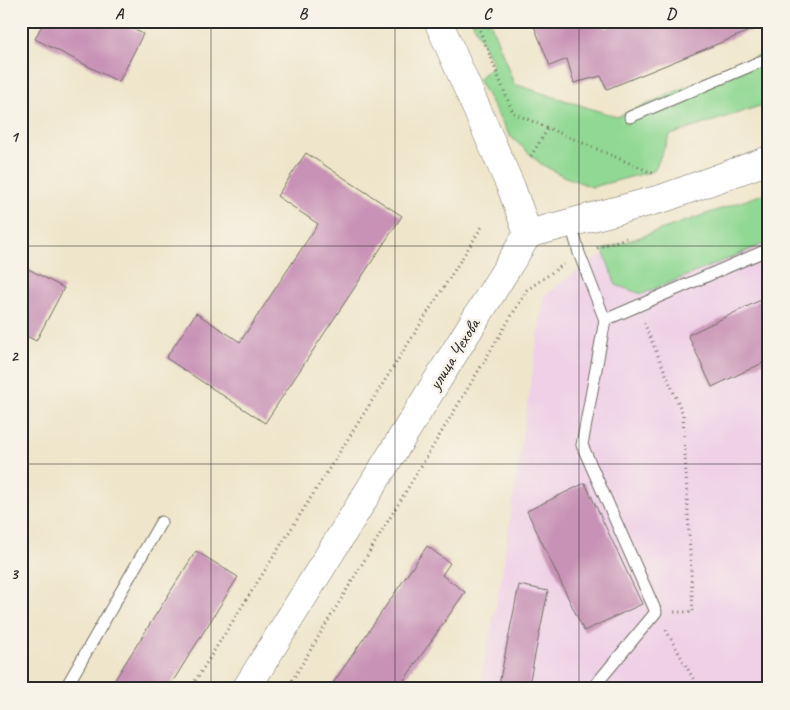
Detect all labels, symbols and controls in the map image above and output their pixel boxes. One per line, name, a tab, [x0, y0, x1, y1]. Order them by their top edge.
text: A	[115, 4, 125, 24]
text: B	[299, 4, 309, 24]
text: C	[483, 4, 493, 24]
text: D	[666, 4, 677, 24]
text: 1	[10, 127, 19, 147]
street label: улица Чехова	[423, 313, 485, 394]
text: 2	[10, 346, 19, 366]
text: 3	[10, 564, 19, 584]

